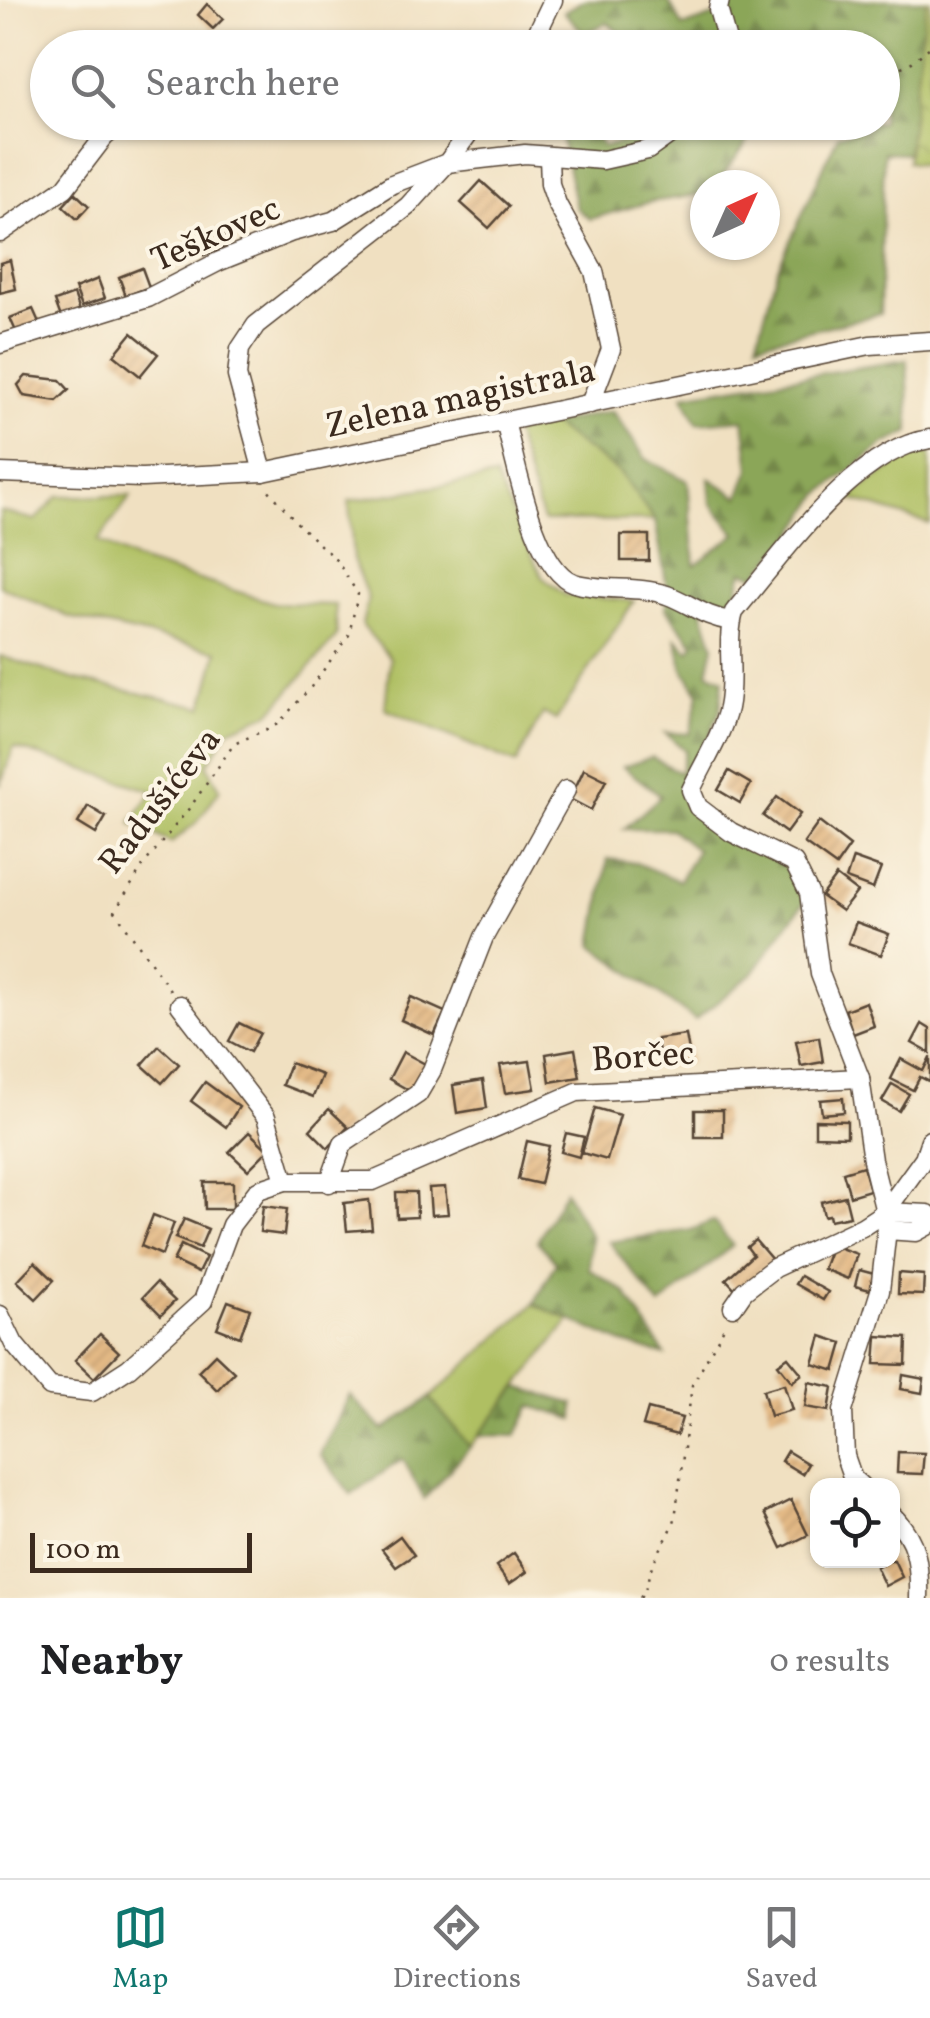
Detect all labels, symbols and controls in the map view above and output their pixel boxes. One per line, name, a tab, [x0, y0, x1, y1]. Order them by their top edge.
search box	[30, 30, 900, 140]
icon: search	[65, 58, 120, 113]
text: Search here	[145, 59, 340, 112]
north arrow	[690, 170, 780, 260]
street label: Teškovec	[144, 186, 288, 285]
street label: Zelena magistrala	[321, 348, 600, 452]
street label: Radušićeva	[89, 718, 234, 885]
street label: Borčec	[590, 1030, 696, 1086]
map controls	[810, 1478, 900, 1568]
button: locate	[810, 1478, 900, 1568]
scale bar	[30, 1528, 252, 1572]
text: 100 m	[45, 1531, 120, 1570]
text: Nearby	[40, 1634, 183, 1693]
text: 0 results	[770, 1641, 890, 1685]
tab: Map	[112, 1900, 168, 1999]
tab: Directions	[393, 1900, 521, 1999]
tab: Saved	[746, 1900, 818, 1999]

